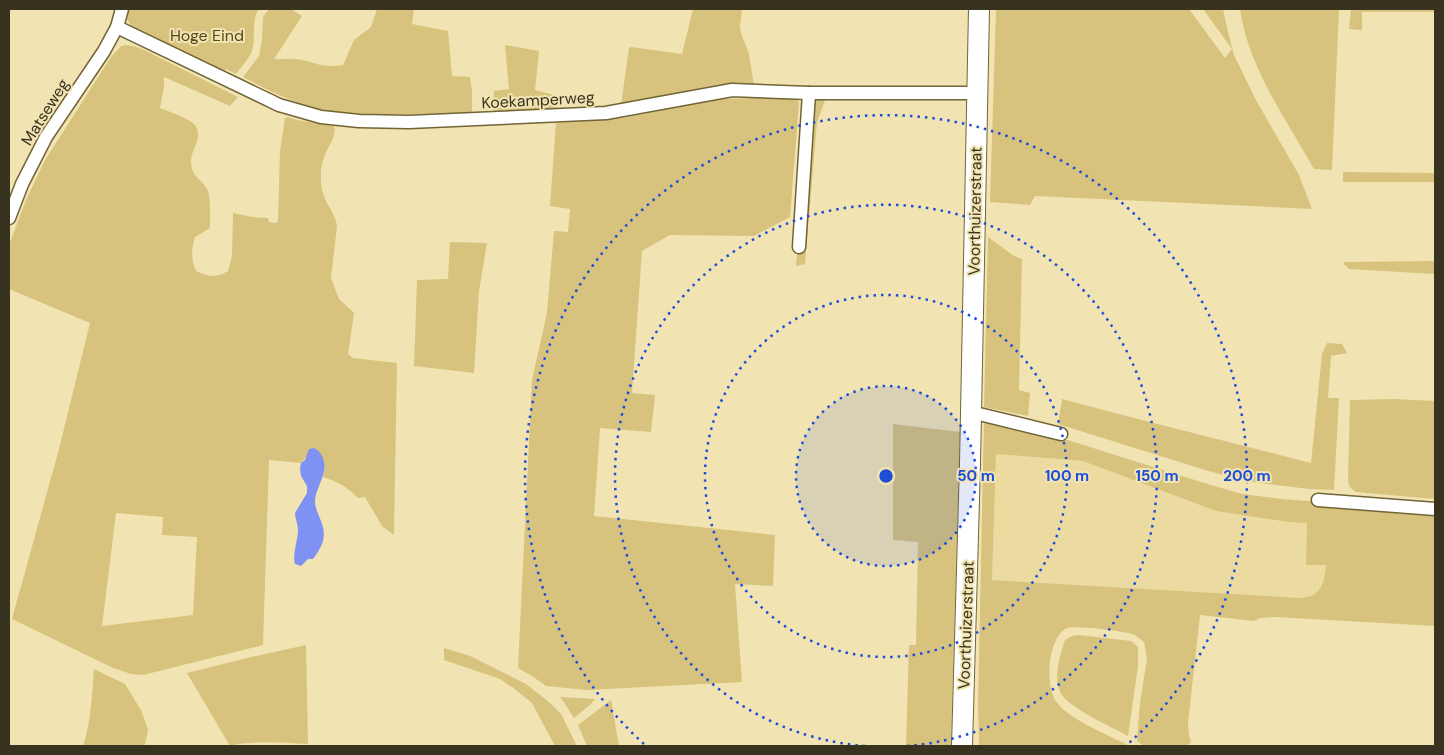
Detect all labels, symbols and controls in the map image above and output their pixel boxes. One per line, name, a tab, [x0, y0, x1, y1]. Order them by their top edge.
park label: Hoge Eind	[170, 25, 244, 46]
street label: Matseweg	[16, 75, 74, 149]
street label: Koekamperweg	[481, 87, 595, 113]
street label: Voorthuizerstraat	[963, 146, 987, 276]
text: 50 m	[957, 466, 995, 486]
text: 100 m	[1045, 466, 1089, 486]
text: 150 m	[1136, 466, 1179, 486]
text: 200 m	[1223, 466, 1271, 486]
centre of rings	[877, 467, 895, 485]
street label: Voorthuizerstraat	[953, 560, 979, 690]

